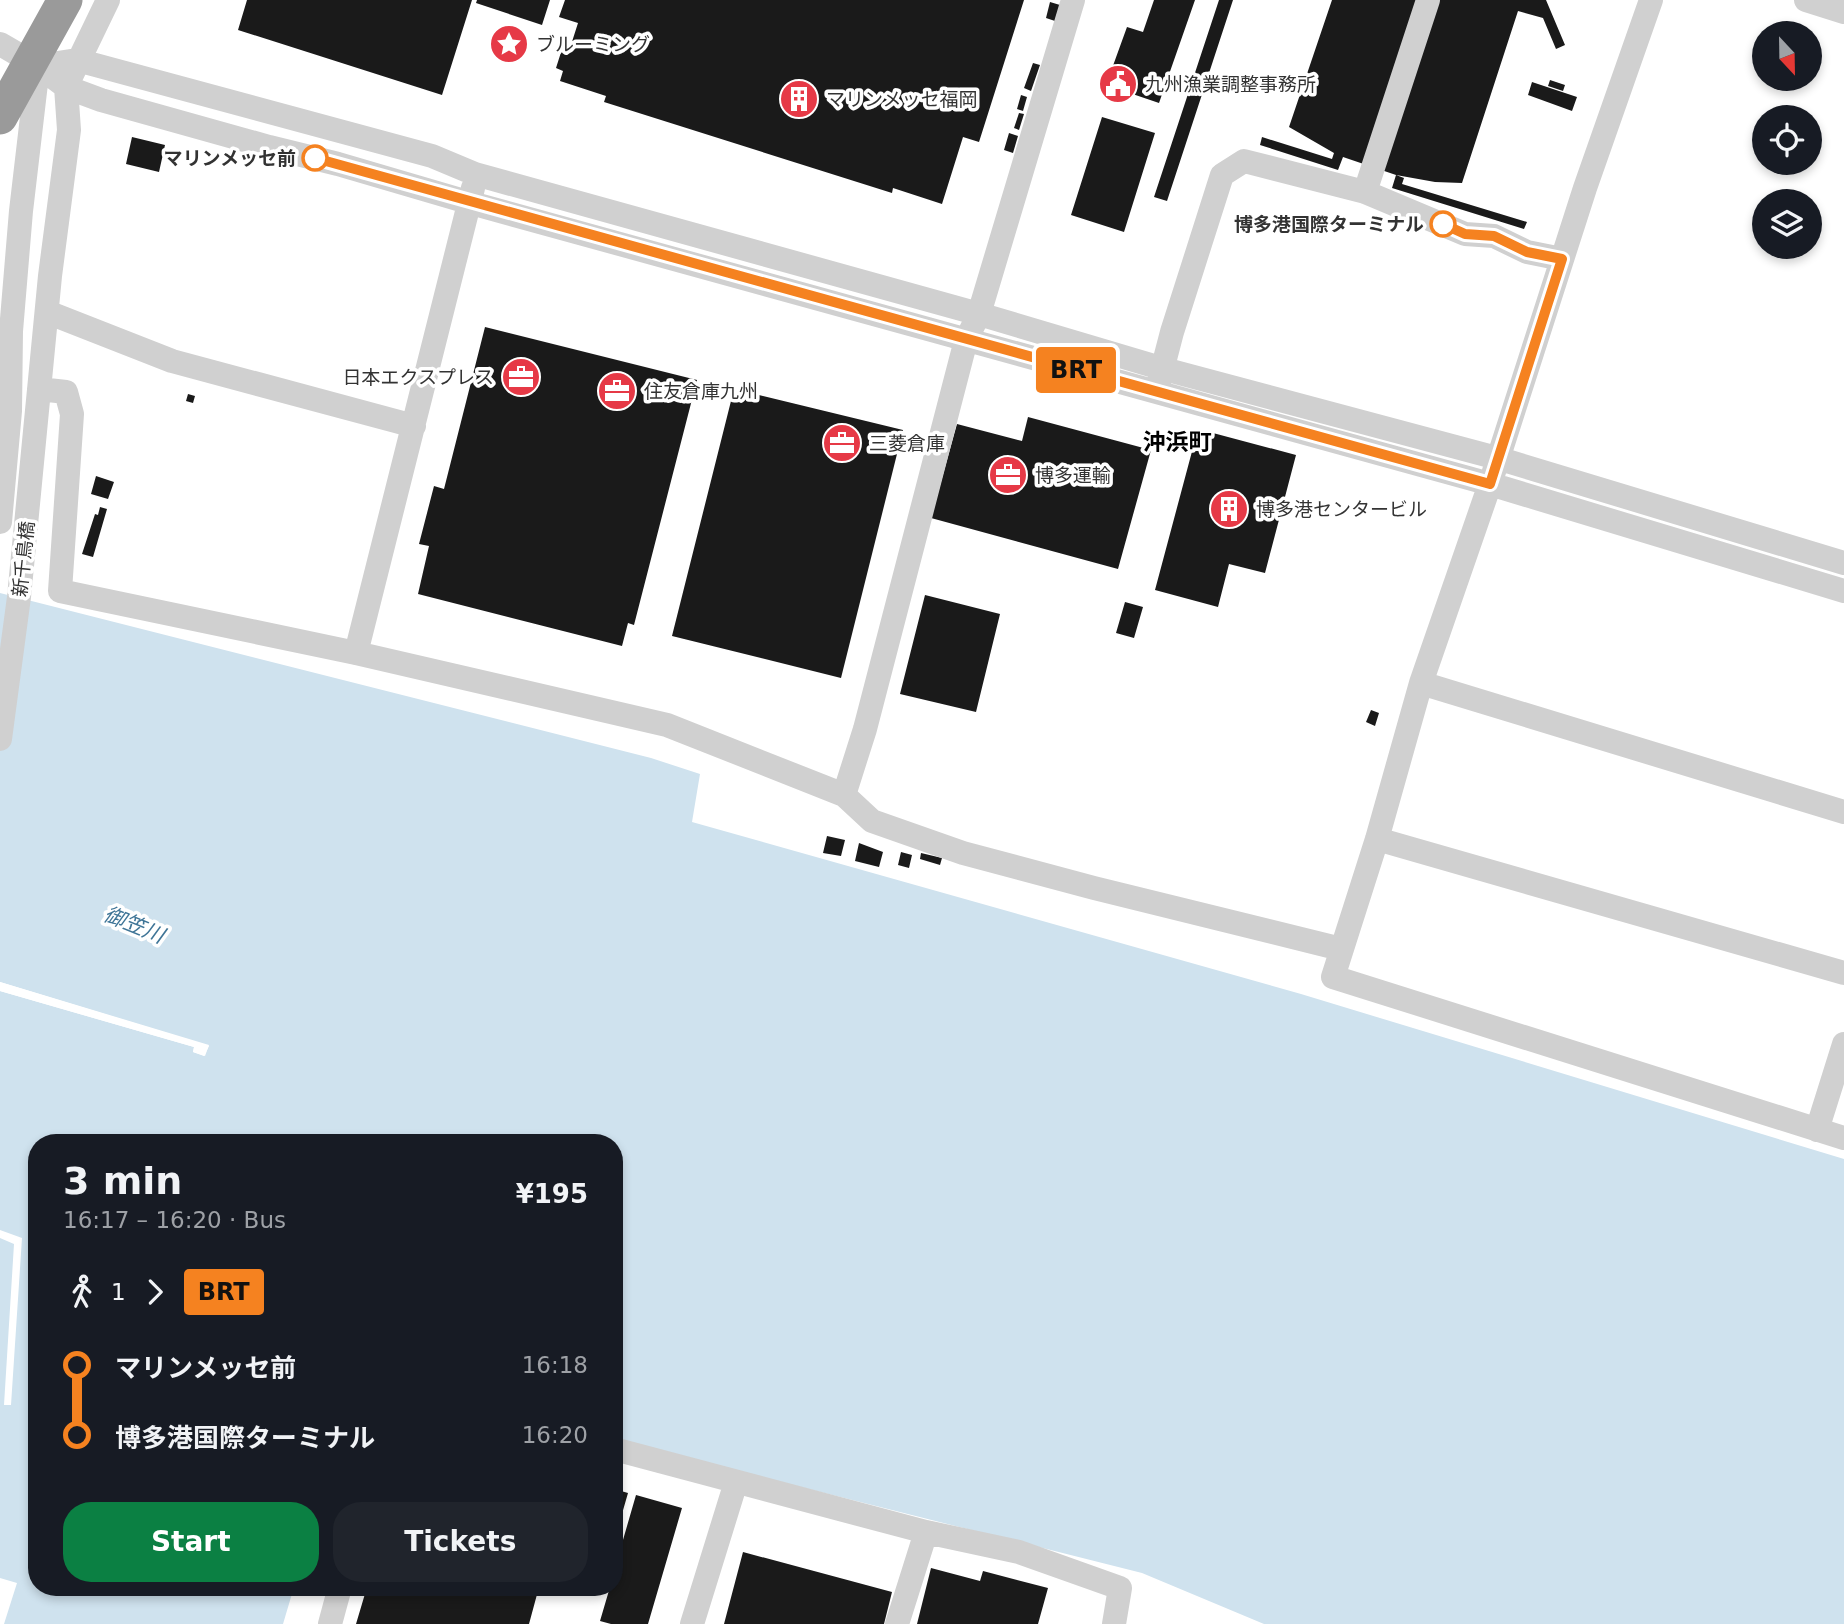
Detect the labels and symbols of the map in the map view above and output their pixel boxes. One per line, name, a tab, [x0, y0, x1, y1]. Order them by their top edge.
north arrow	[1752, 21, 1822, 91]
place icon: ブルーミング	[488, 23, 530, 65]
place label: ブルーミング	[536, 33, 650, 55]
public building icon: 九州漁業調整事務所	[1097, 63, 1139, 105]
place label: 九州漁業調整事務所	[1145, 73, 1316, 95]
building icon: マリンメッセ福岡	[778, 78, 820, 120]
place label: マリンメッセ福岡	[826, 88, 977, 110]
marker: マリンメッセ前	[302, 145, 328, 171]
place label: マリンメッセ前	[164, 147, 296, 169]
marker: 博多港国際ターミナル	[1430, 211, 1456, 237]
place label: 博多港国際ターミナル	[1234, 213, 1424, 235]
line badge: BRT	[1036, 347, 1116, 393]
office icon: 日本エクスプレス	[500, 356, 542, 398]
place label: 日本エクスプレス	[343, 366, 494, 388]
office icon: 住友倉庫九州	[596, 370, 638, 412]
place label: 住友倉庫九州	[644, 380, 758, 402]
office icon: 三菱倉庫	[821, 422, 863, 464]
district label: 沖浜町	[1143, 429, 1212, 455]
place label: 三菱倉庫	[869, 432, 945, 454]
office icon: 博多運輸	[987, 454, 1029, 496]
place label: 博多運輸	[1035, 464, 1111, 486]
building icon: 博多港センタービル	[1208, 488, 1250, 530]
place label: 博多港センタービル	[1256, 498, 1427, 520]
street label: 新千鳥橋	[8, 520, 38, 598]
water label: 御笠川	[100, 902, 170, 949]

